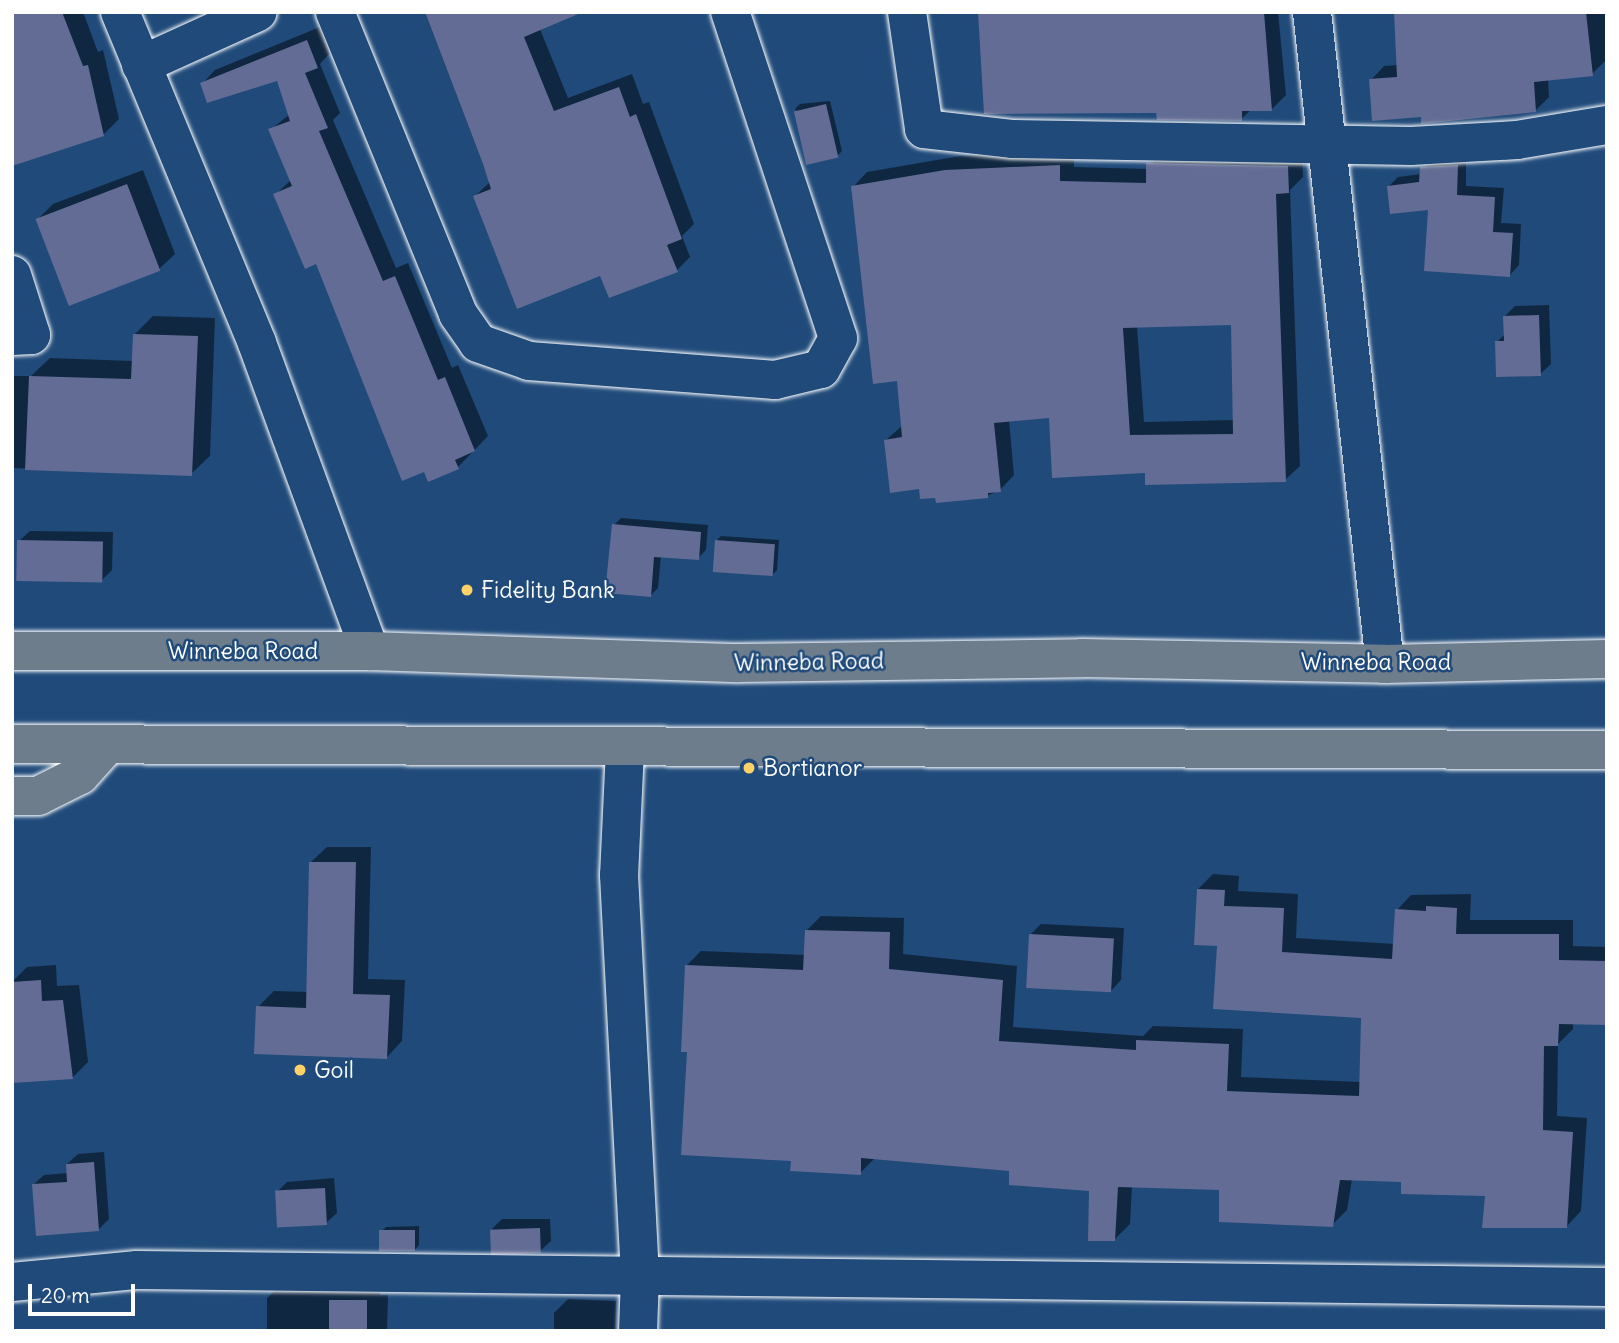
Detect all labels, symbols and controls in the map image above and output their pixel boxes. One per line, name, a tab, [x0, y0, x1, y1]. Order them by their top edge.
place label: Fidelity Bank	[481, 576, 615, 604]
marker: Fidelity Bank	[459, 582, 475, 598]
street label: Winneba Road	[168, 637, 318, 665]
street label: Winneba Road	[734, 647, 884, 677]
street label: Winneba Road	[1301, 648, 1451, 676]
place label: Bortianor	[763, 754, 862, 782]
marker: Bortianor	[741, 760, 757, 776]
place label: Goil	[314, 1056, 354, 1084]
marker: Goil	[292, 1062, 308, 1078]
scale bar	[32, 1270, 138, 1314]
text: 20 m	[41, 1282, 90, 1309]

